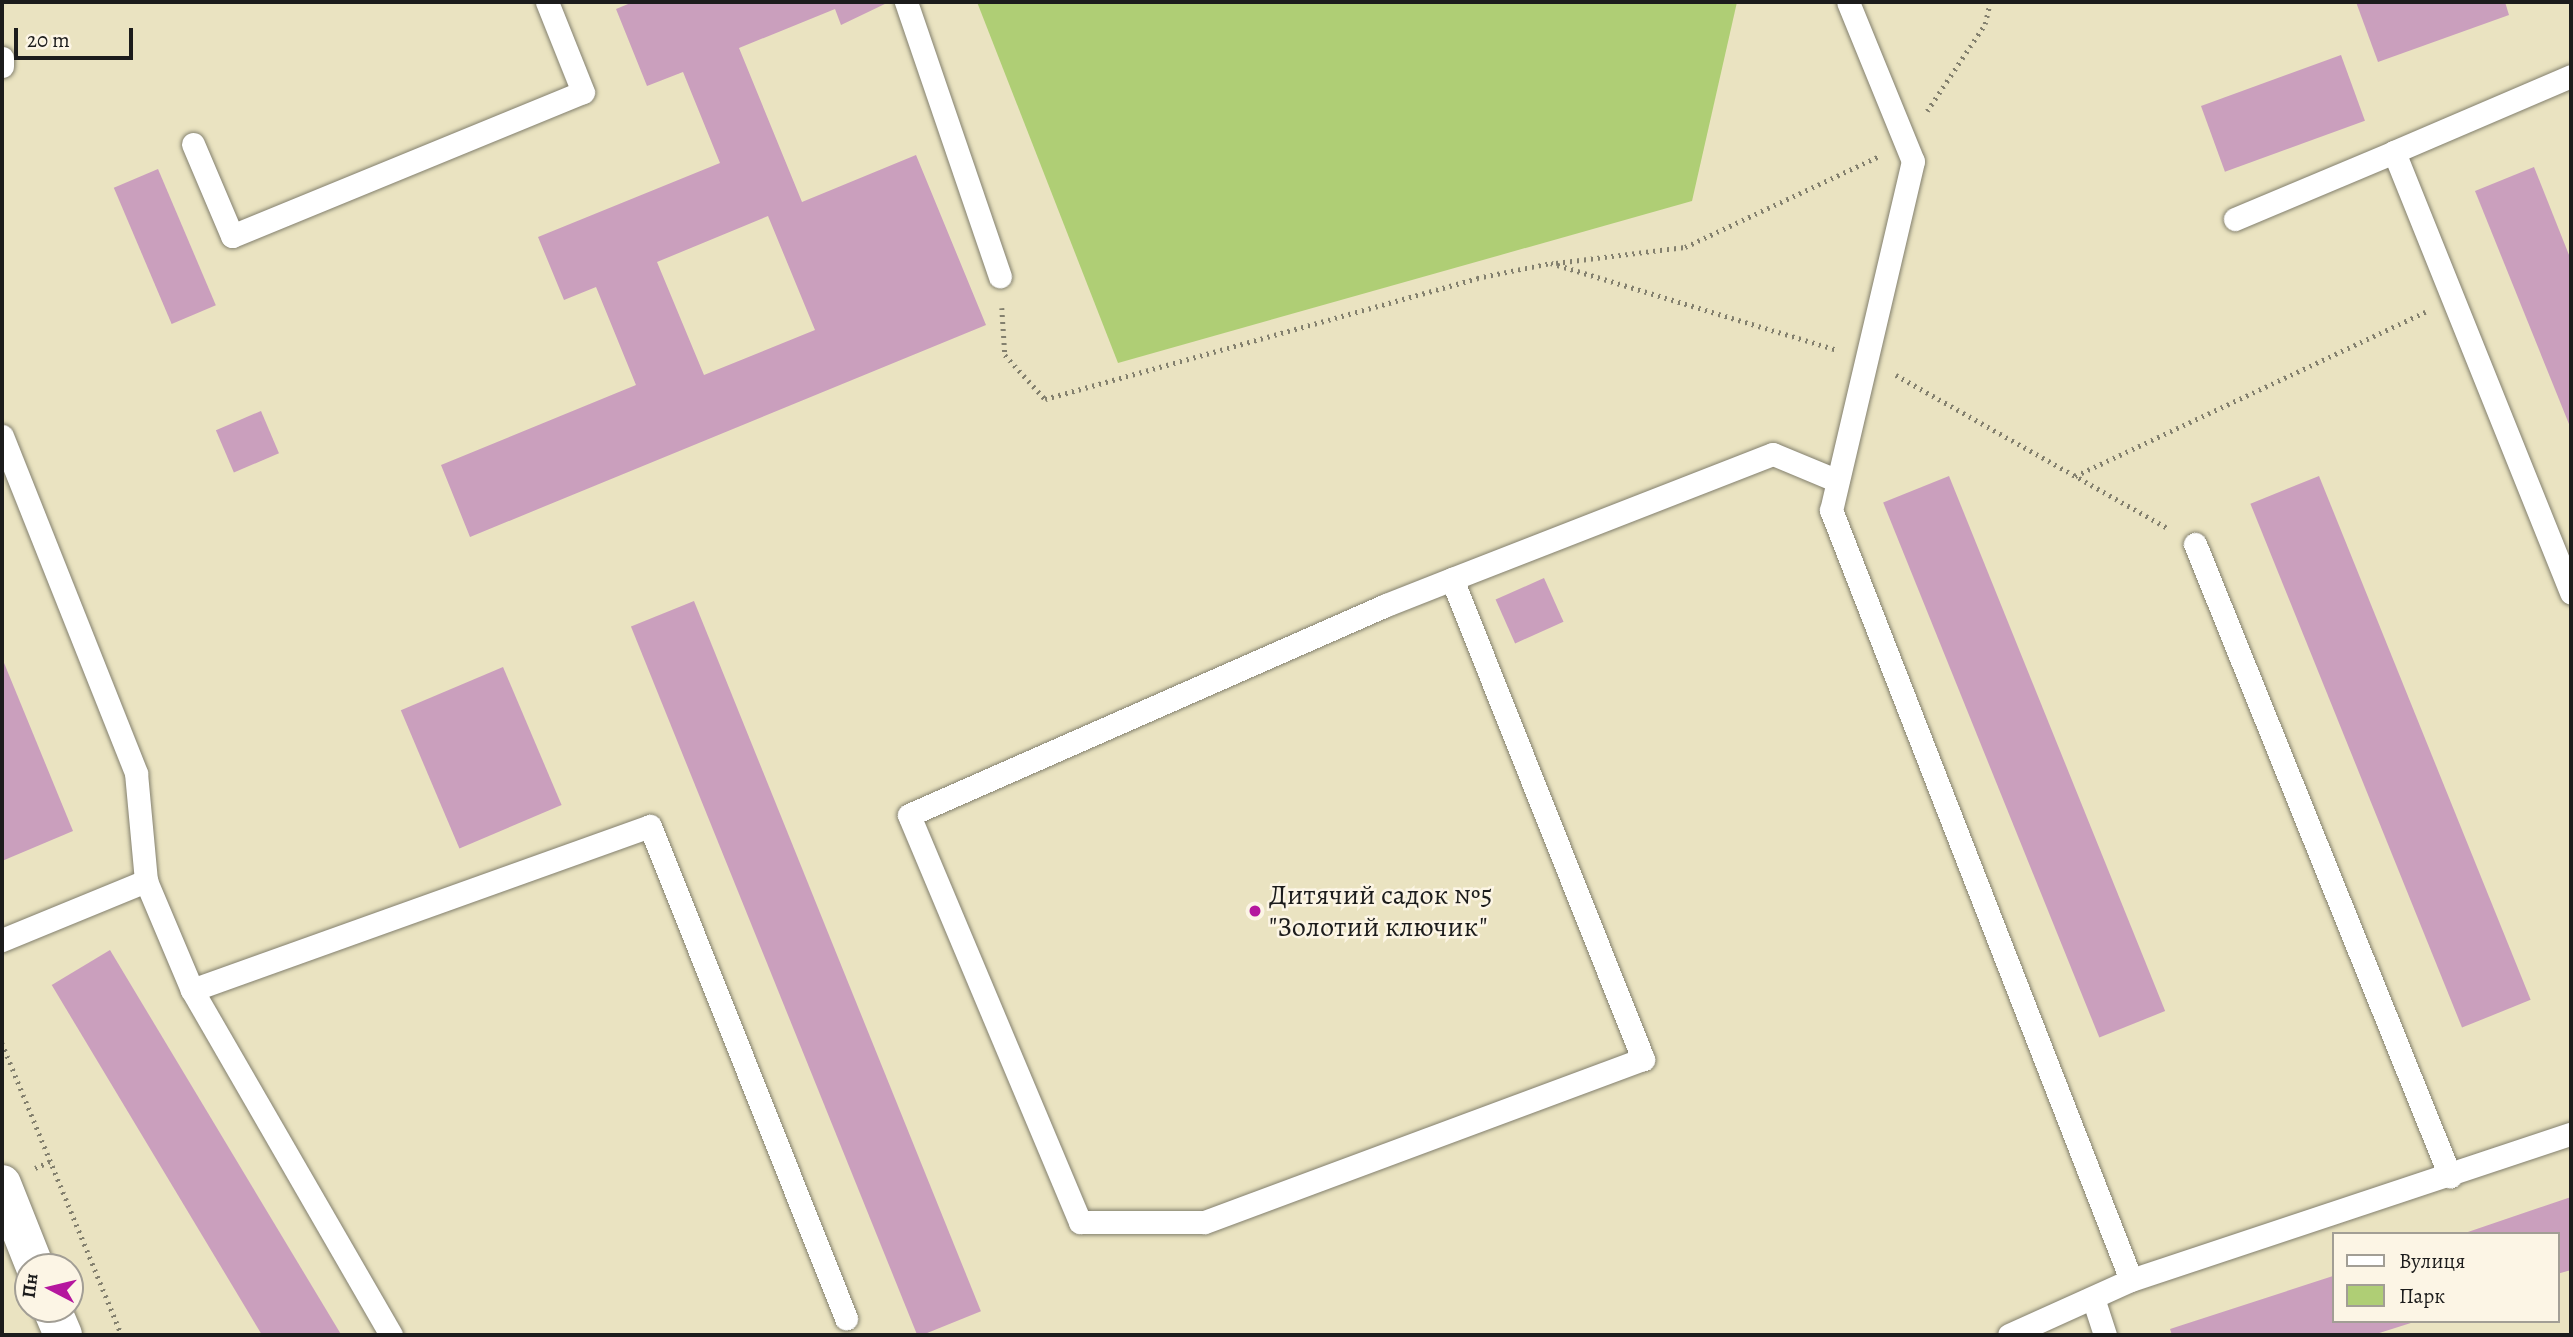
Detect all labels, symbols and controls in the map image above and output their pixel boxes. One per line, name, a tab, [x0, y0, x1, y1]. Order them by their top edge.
scale bar	[18, 14, 136, 58]
text: 20 m	[27, 26, 70, 54]
place label: Дитячий садок №5 "Золотий ключик"	[1269, 878, 1492, 944]
marker: Дитячий садок №5 "Золотий ключик"	[1247, 903, 1263, 919]
legend	[2332, 1232, 2559, 1323]
text: Вулиця	[2399, 1247, 2465, 1275]
north arrow	[14, 1253, 84, 1323]
text: Пн	[16, 1272, 45, 1300]
text: Парк	[2399, 1282, 2445, 1310]

